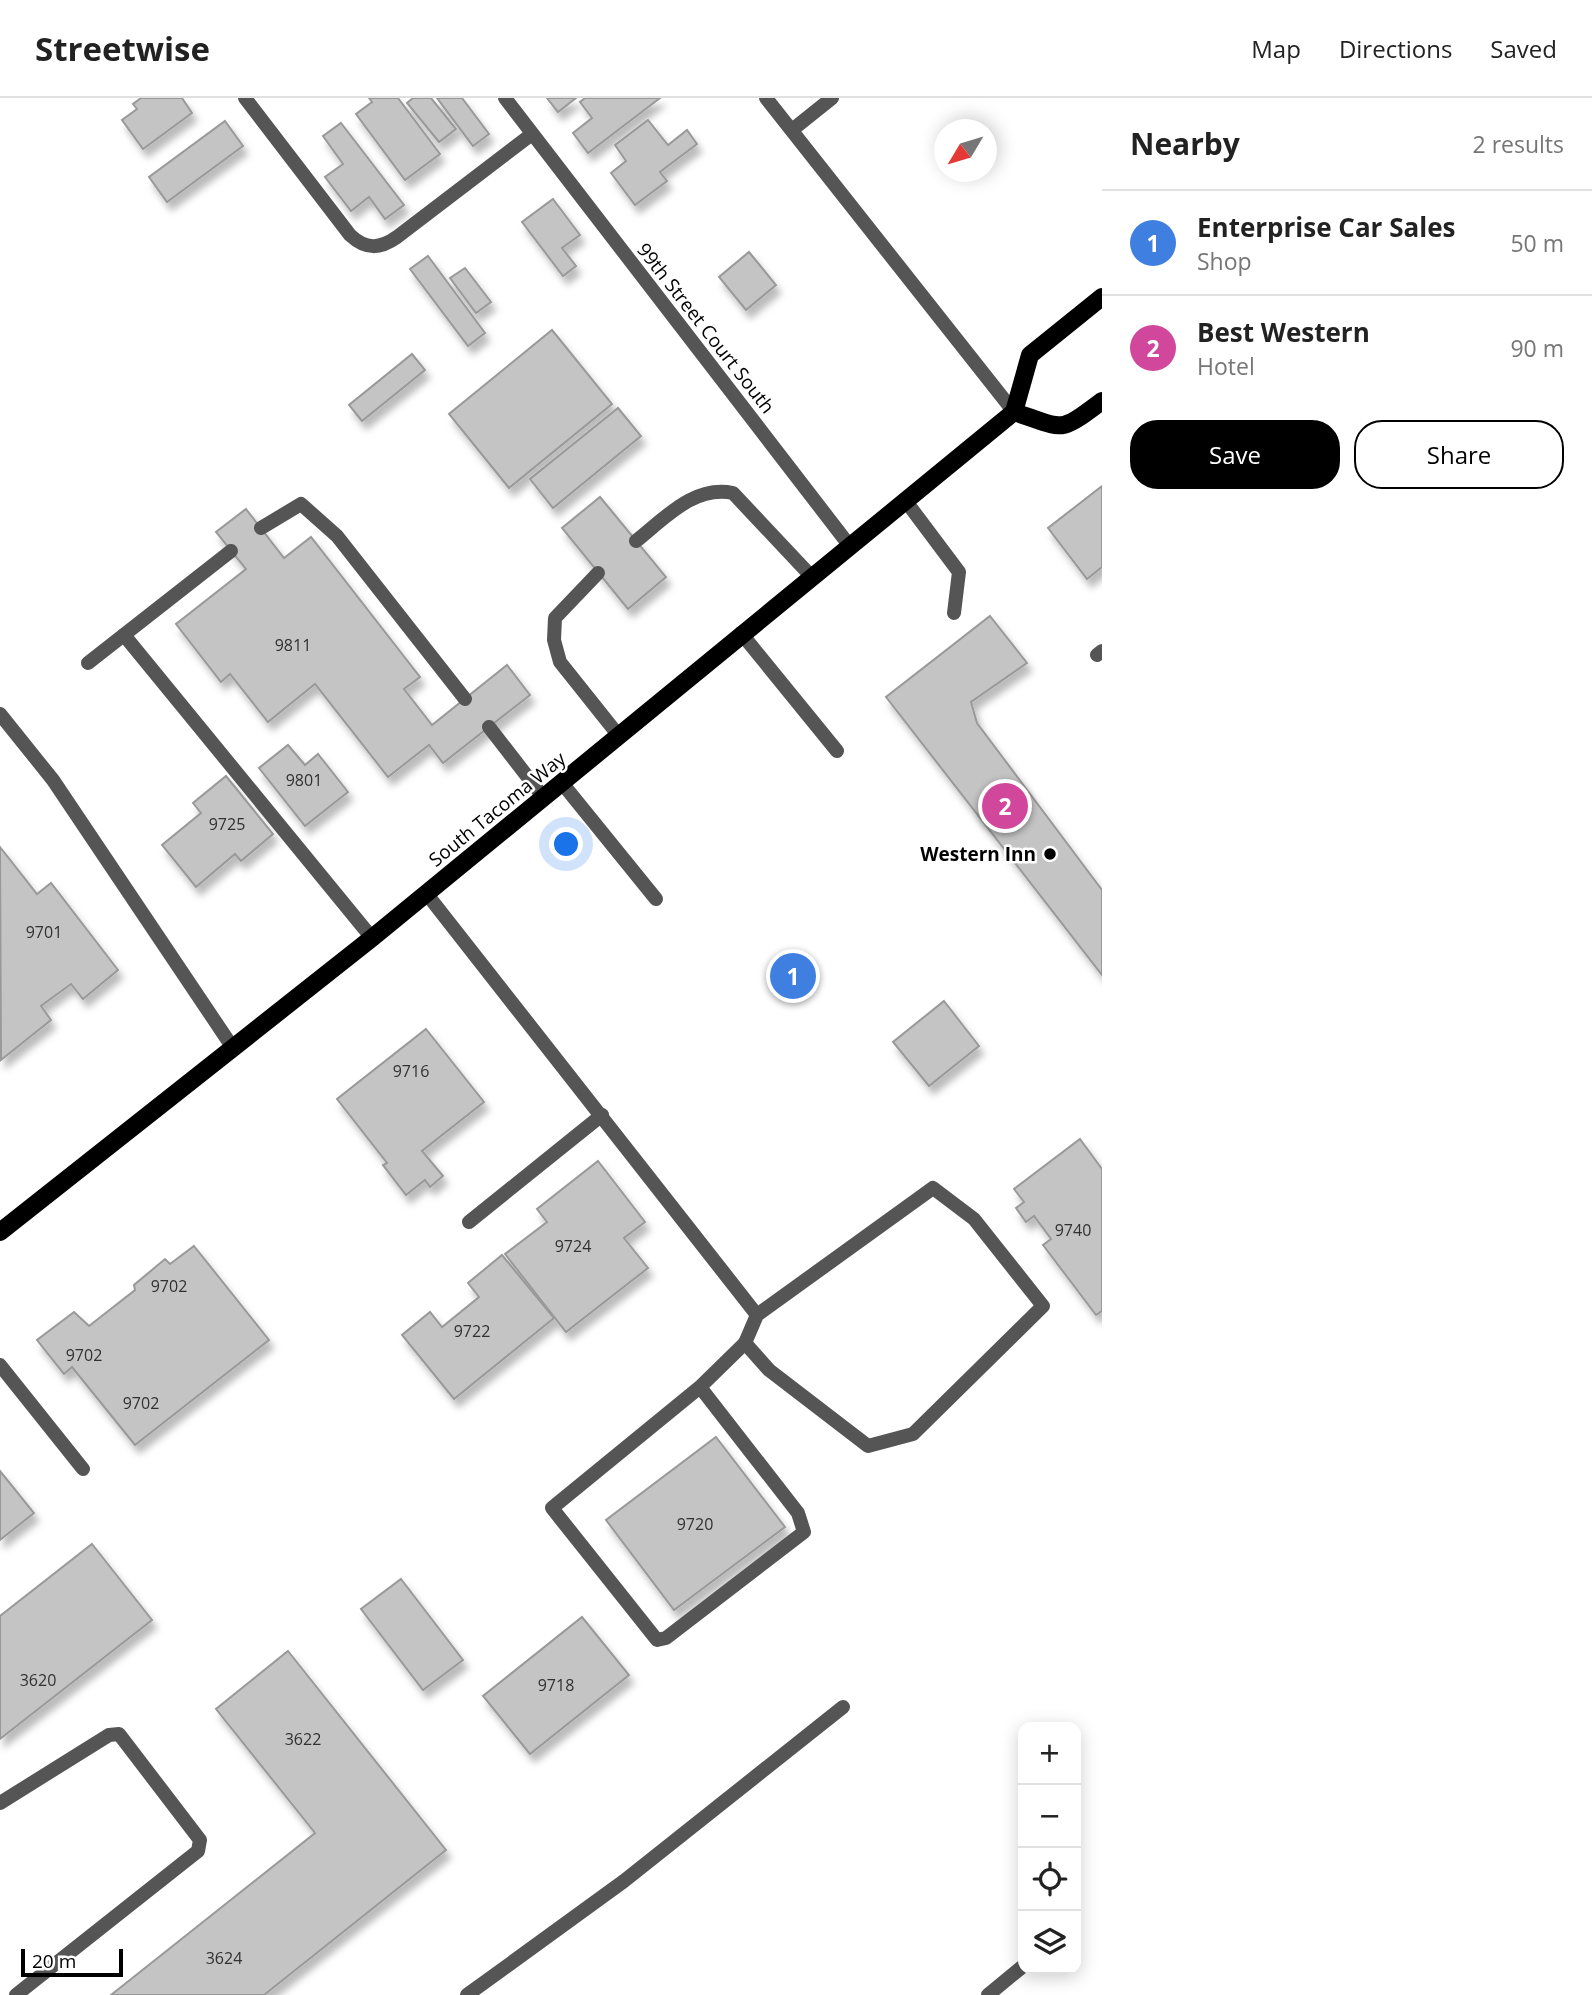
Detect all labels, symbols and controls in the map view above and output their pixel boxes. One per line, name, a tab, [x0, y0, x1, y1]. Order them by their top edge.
text: Streetwise	[35, 26, 210, 71]
text: Map	[1251, 32, 1301, 65]
text: Directions	[1339, 32, 1452, 65]
text: Saved	[1490, 32, 1557, 65]
north arrow	[934, 119, 997, 182]
text: Nearby	[1130, 123, 1240, 164]
text: 2 results	[1473, 128, 1564, 160]
text: Enterprise Car Sales	[1197, 209, 1455, 245]
text: 1	[1146, 227, 1160, 259]
text: 50 m	[1510, 227, 1564, 259]
street label: 99th Street Court South	[631, 237, 781, 419]
text: Shop	[1197, 245, 1252, 277]
text: Best Western	[1197, 314, 1370, 350]
text: 2	[1146, 332, 1160, 364]
text: 90 m	[1510, 332, 1564, 364]
text: Hotel	[1197, 350, 1255, 382]
button: Save	[1130, 420, 1340, 489]
button: Share	[1354, 420, 1564, 489]
house number: 9811	[275, 634, 311, 656]
street label: South Tacoma Way	[423, 745, 571, 872]
house number: 9801	[286, 769, 322, 791]
pin: 2	[982, 780, 1028, 832]
house number: 9725	[209, 813, 245, 835]
your location	[549, 827, 583, 861]
place label: Western Inn	[920, 841, 1036, 867]
marker: Western Inn	[1042, 846, 1058, 862]
house number: 9701	[26, 921, 62, 943]
pin: 1	[770, 950, 816, 1002]
house number: 9716	[393, 1060, 429, 1082]
house number: 9740	[1055, 1219, 1091, 1241]
house number: 9724	[555, 1235, 591, 1257]
house number: 9702	[151, 1275, 187, 1297]
house number: 9722	[454, 1320, 490, 1342]
house number: 9702	[66, 1344, 102, 1366]
house number: 9702	[123, 1392, 159, 1414]
house number: 9720	[677, 1513, 713, 1535]
house number: 3620	[20, 1669, 56, 1691]
house number: 9718	[538, 1674, 574, 1696]
map controls	[1018, 1722, 1081, 1974]
button: +	[1018, 1722, 1081, 1785]
house number: 3622	[285, 1728, 321, 1750]
button: −	[1018, 1785, 1081, 1848]
button: locate	[1018, 1848, 1081, 1911]
button: layers	[1018, 1911, 1081, 1974]
scale bar	[21, 1946, 122, 1978]
house number: 3624	[206, 1947, 242, 1969]
text: 20 m	[32, 1948, 76, 1974]

